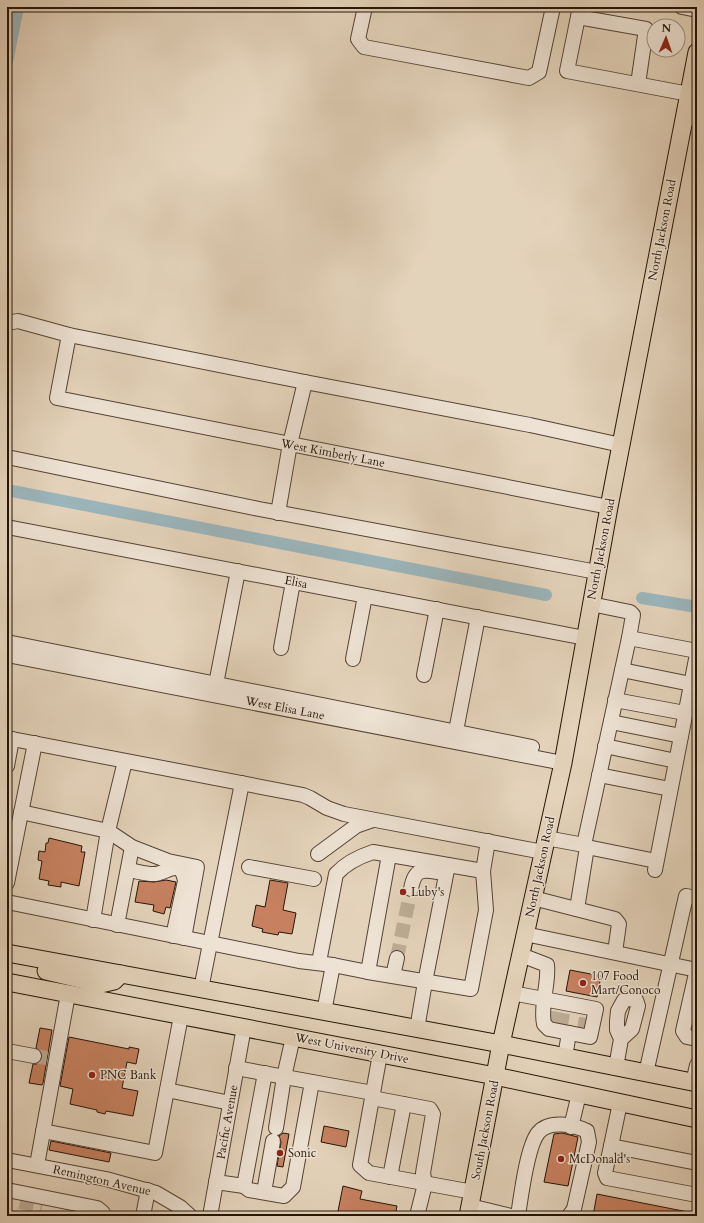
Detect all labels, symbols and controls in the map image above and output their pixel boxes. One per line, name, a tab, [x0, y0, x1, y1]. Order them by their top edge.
north arrow	[646, 18, 686, 58]
text: N	[661, 21, 672, 36]
street label: North Jackson Road	[644, 177, 680, 282]
street label: West Kimberly Lane	[279, 435, 386, 471]
street label: North Jackson Road	[583, 496, 619, 601]
street label: Elisa	[283, 572, 310, 592]
street label: West Elisa Lane	[243, 692, 326, 724]
street label: North Jackson Road	[521, 814, 559, 919]
place label: Luby's	[411, 884, 444, 900]
marker: Luby's	[398, 887, 408, 897]
place label: 107 Food Mart/Conoco	[591, 968, 661, 998]
marker: 107 Food Mart/Conoco	[578, 978, 588, 988]
street label: West University Drive	[293, 1029, 410, 1067]
place label: PNC Bank	[100, 1067, 157, 1083]
marker: PNC Bank	[87, 1070, 97, 1080]
street label: South Jackson Road	[468, 1078, 503, 1181]
street label: Pacific Avenue	[213, 1083, 241, 1161]
place label: Sonic	[288, 1145, 317, 1161]
marker: Sonic	[275, 1148, 285, 1158]
place label: McDonald's	[569, 1151, 630, 1167]
marker: McDonald's	[556, 1154, 566, 1164]
street label: Remington Avenue	[51, 1161, 153, 1199]

